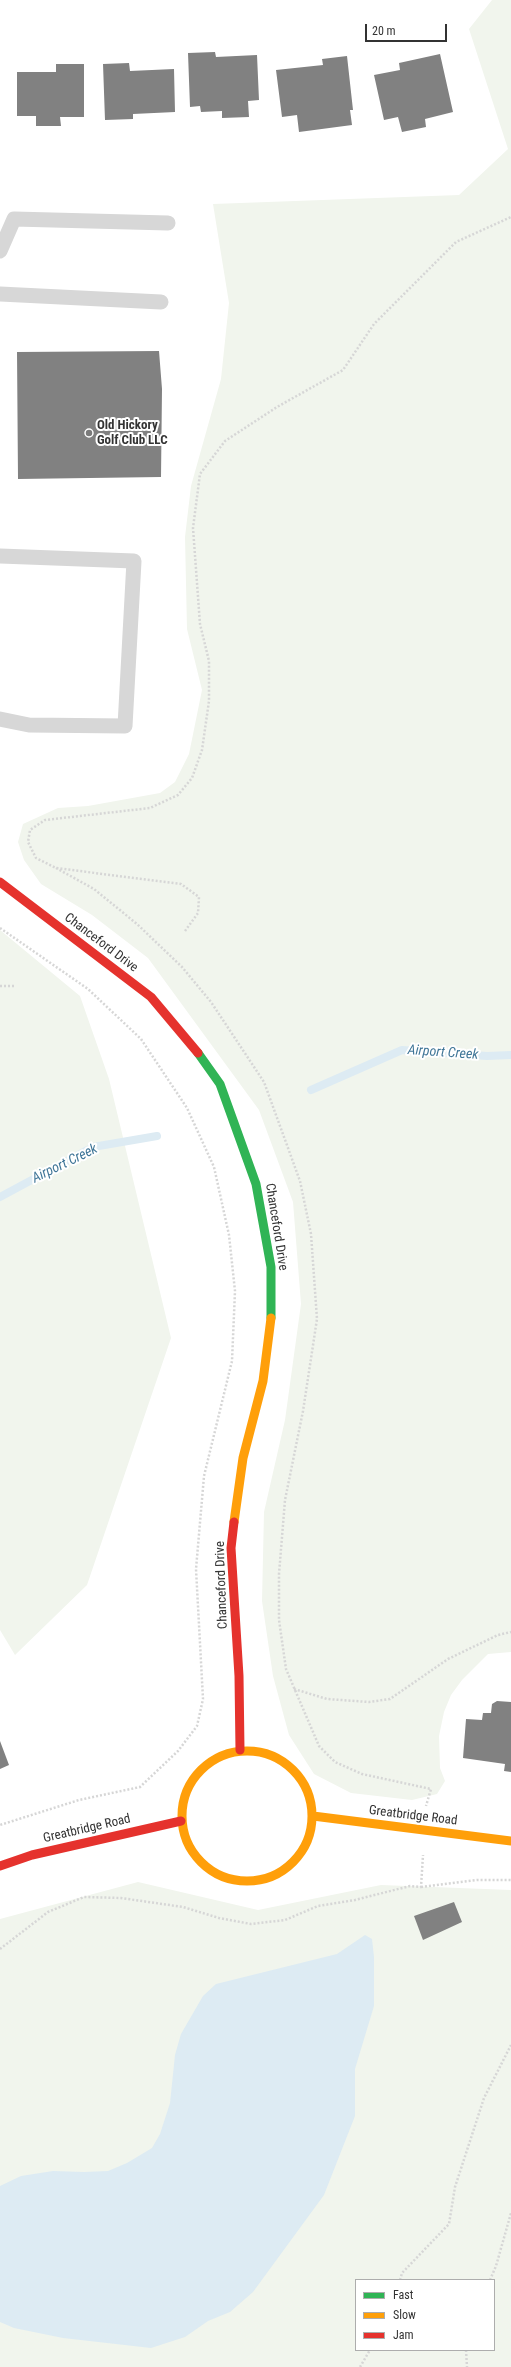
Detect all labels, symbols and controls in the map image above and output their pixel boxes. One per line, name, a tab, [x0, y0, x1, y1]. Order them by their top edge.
scale bar	[367, 16, 449, 42]
text: 20 m	[372, 24, 396, 38]
place label: Old Hickory Golf Club LLC	[97, 418, 168, 449]
marker: Old Hickory Golf Club LLC	[84, 428, 94, 438]
street label: Chanceford Drive	[61, 910, 141, 976]
water label: Airport Creek	[407, 1042, 479, 1064]
water label: Airport Creek	[29, 1141, 101, 1187]
street label: Chanceford Drive	[261, 1182, 291, 1272]
street label: Chanceford Drive	[213, 1541, 231, 1629]
street label: Greatbridge Road	[368, 1803, 458, 1829]
street label: Greatbridge Road	[42, 1811, 132, 1847]
legend	[355, 2279, 495, 2351]
text: Fast	[393, 2288, 413, 2302]
text: Slow	[393, 2308, 416, 2322]
text: Jam	[393, 2328, 414, 2342]

